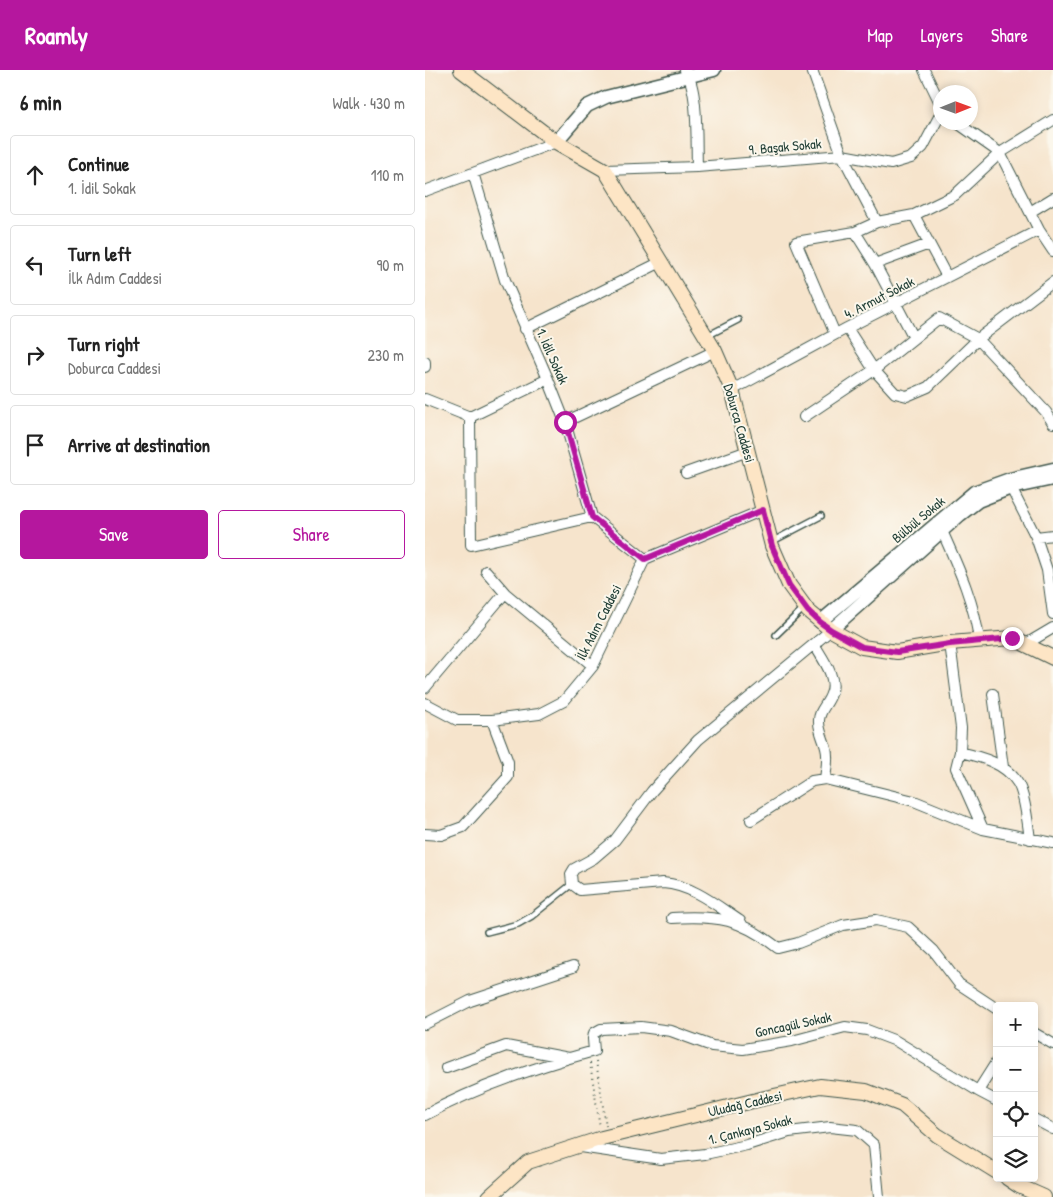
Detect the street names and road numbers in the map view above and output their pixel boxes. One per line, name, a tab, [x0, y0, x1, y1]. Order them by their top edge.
street label: 9. Başak Sokak	[748, 133, 822, 159]
street label: 4. Armut Sokak	[841, 271, 917, 323]
street label: 1. İdil Sokak	[532, 325, 574, 387]
street label: Doburca Caddesi	[720, 381, 760, 465]
street label: Bülbül Sokak	[887, 491, 949, 547]
street label: İlk Adım Caddesi	[571, 581, 625, 663]
street label: Goncagül Sokak	[753, 1007, 833, 1042]
street label: Uludağ Caddesi	[706, 1085, 784, 1122]
street label: 1. Çankaya Sokak	[706, 1109, 794, 1150]

